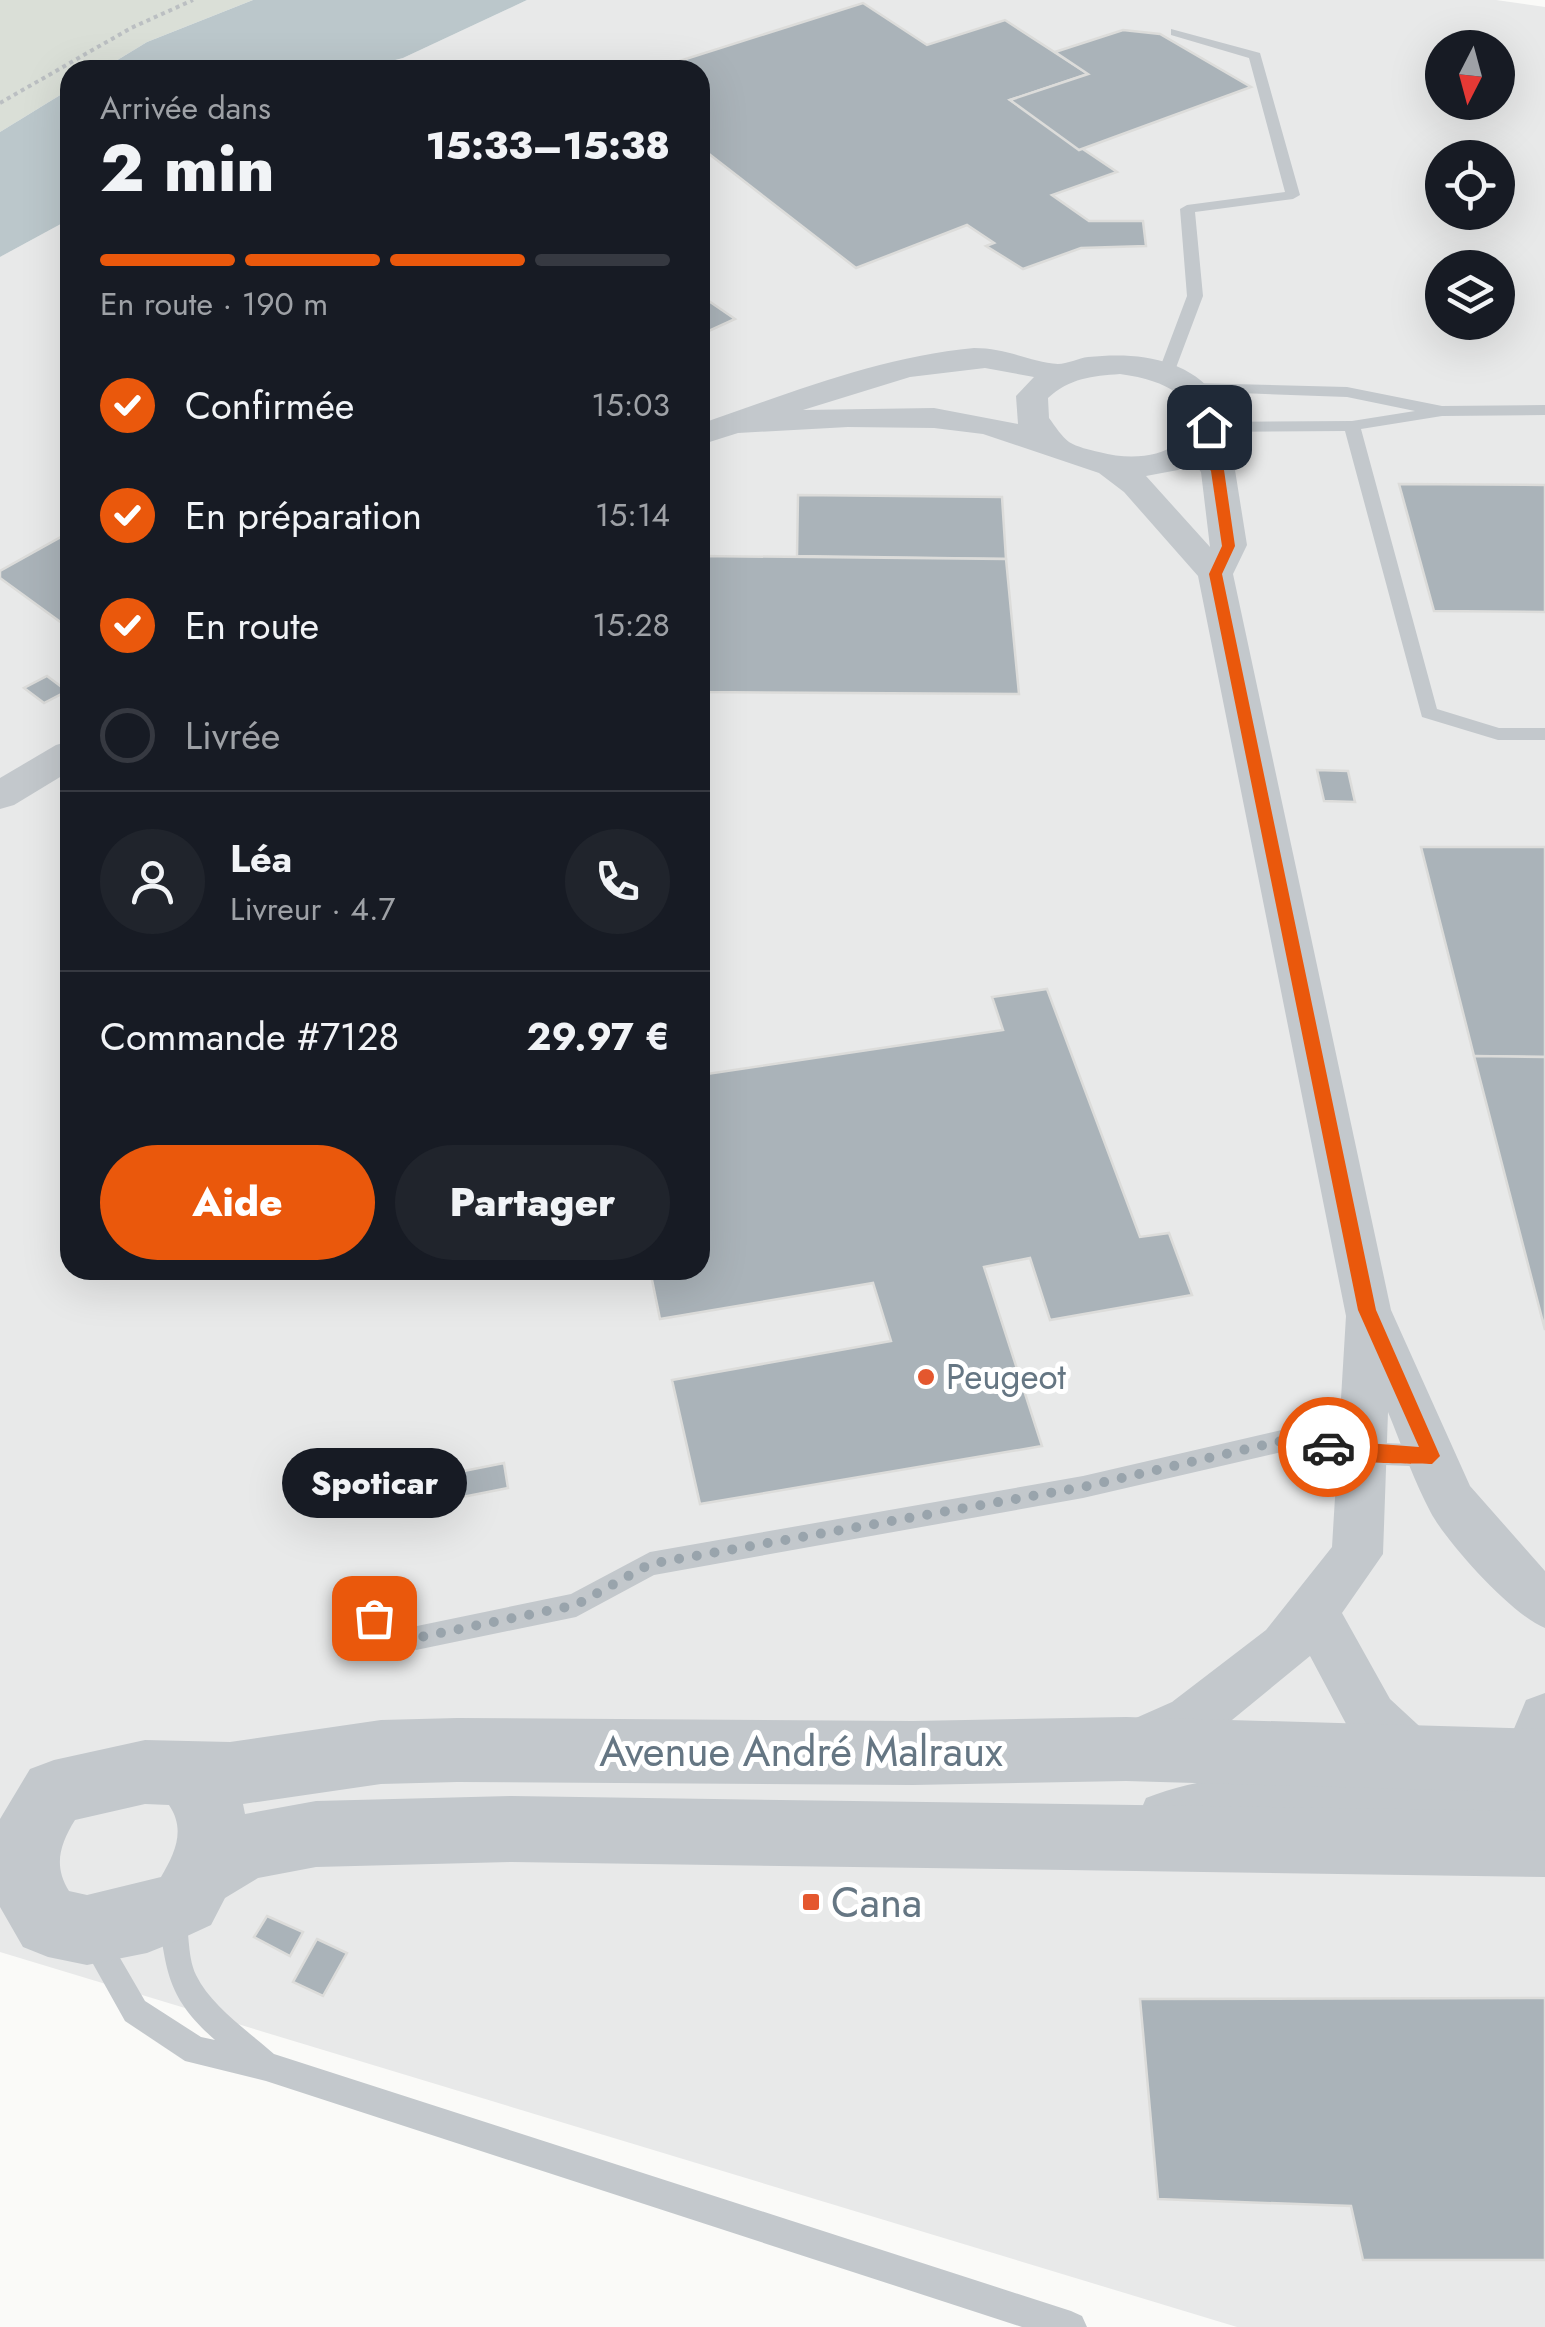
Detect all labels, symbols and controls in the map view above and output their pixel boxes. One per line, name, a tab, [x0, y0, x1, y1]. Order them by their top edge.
north arrow	[1425, 30, 1515, 120]
map controls	[1425, 30, 1515, 340]
text: Arrivée dans	[100, 85, 271, 131]
text: 15:33–15:38	[426, 118, 670, 173]
text: 2 min	[100, 121, 275, 215]
button: locate	[1425, 140, 1515, 230]
button: layers	[1425, 250, 1515, 340]
text: En route · 190 m	[100, 281, 328, 327]
icon: check	[100, 378, 155, 433]
text: Confirmée	[185, 378, 354, 433]
text: 15:03	[591, 382, 670, 428]
pin	[1167, 385, 1252, 470]
icon: home	[1182, 400, 1237, 455]
icon: check	[100, 488, 155, 543]
text: En préparation	[185, 488, 422, 543]
text: 15:14	[595, 492, 670, 538]
icon: check	[100, 598, 155, 653]
text: En route	[185, 598, 319, 653]
text: 15:28	[592, 602, 670, 648]
text: Livrée	[185, 708, 280, 763]
button: person	[100, 829, 205, 934]
button: phone	[565, 829, 670, 934]
text: Léa	[230, 831, 292, 886]
text: Livreur · 4.7	[230, 886, 395, 932]
text: Commande #7128	[100, 1009, 399, 1064]
text: 29.97 €	[527, 1009, 670, 1064]
button: Aide	[100, 1145, 375, 1260]
button: Partager	[395, 1145, 670, 1260]
place label: Peugeot	[946, 1352, 1067, 1402]
marker: Peugeot	[915, 1366, 937, 1388]
courier	[1278, 1397, 1378, 1497]
icon: car	[1301, 1420, 1356, 1475]
callout: Spoticar	[282, 1448, 466, 1518]
text: Spoticar	[311, 1460, 438, 1506]
pin	[332, 1576, 417, 1661]
icon: bag	[347, 1591, 402, 1646]
street label: Avenue André Malraux	[599, 1721, 1003, 1782]
place label: Cana	[831, 1872, 922, 1933]
marker: Cana	[800, 1891, 822, 1913]

